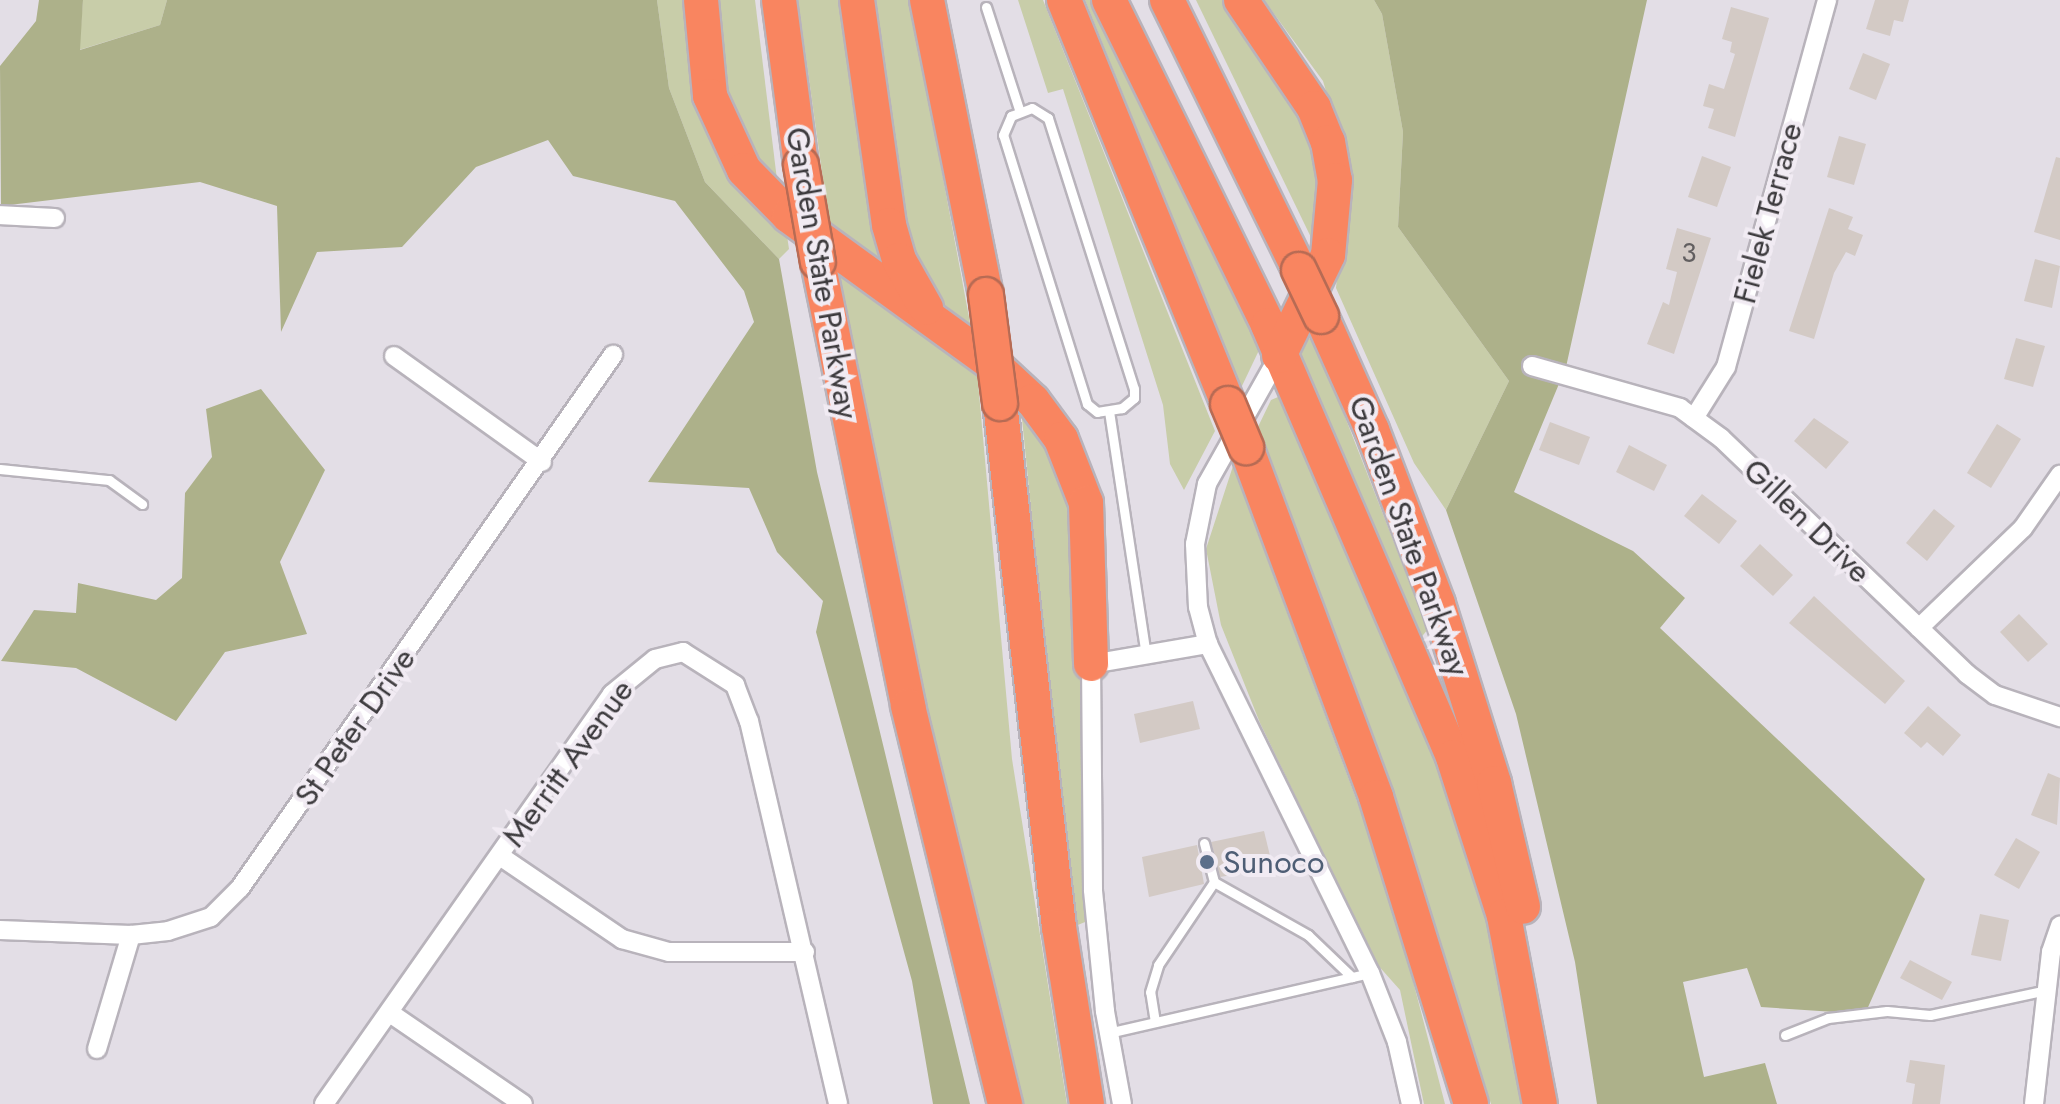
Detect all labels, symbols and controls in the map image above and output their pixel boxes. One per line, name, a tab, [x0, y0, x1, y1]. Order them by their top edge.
street label: Fielek Terrace	[1725, 118, 1811, 308]
street label: Garden State Parkway	[777, 124, 867, 422]
house number: 3	[1681, 236, 1697, 270]
street label: Garden State Parkway	[1340, 391, 1478, 681]
street label: Gillen Drive	[1735, 451, 1879, 591]
street label: St Peter Drive	[287, 641, 423, 813]
street label: Merritt Avenue	[494, 672, 642, 854]
place label: Sunoco	[1223, 843, 1324, 881]
marker: Sunoco	[1198, 853, 1216, 871]

